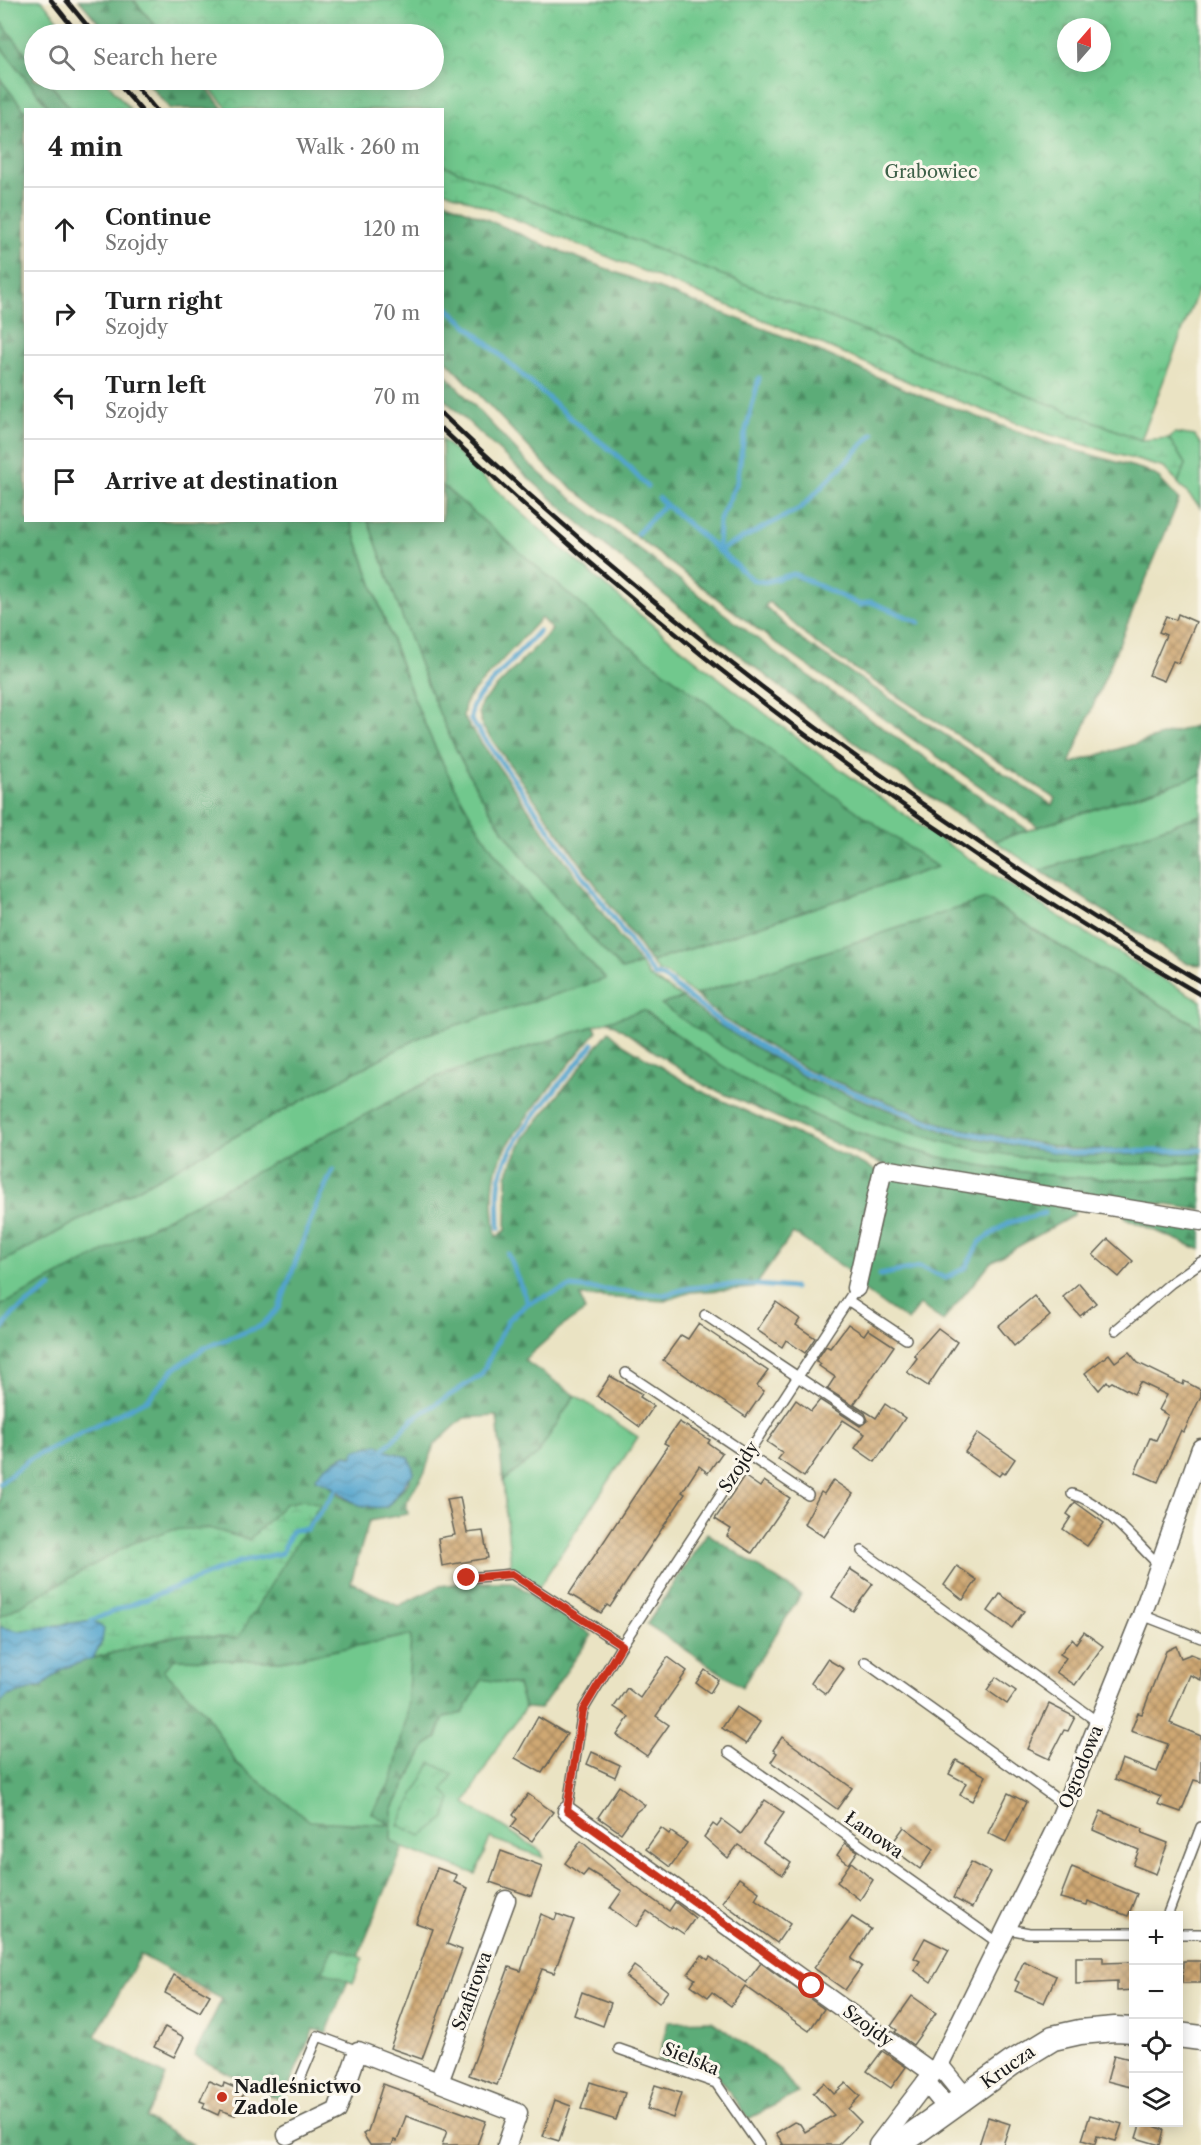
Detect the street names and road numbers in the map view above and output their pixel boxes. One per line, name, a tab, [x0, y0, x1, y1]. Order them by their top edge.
street label: Szojdy	[714, 1436, 764, 1497]
street label: Ogrodowa	[1054, 1722, 1108, 1812]
street label: Łanowa	[840, 1807, 908, 1864]
street label: Szafirowa	[448, 1948, 497, 2034]
street label: Szojdy	[839, 2000, 898, 2052]
street label: Sielska	[659, 2038, 723, 2080]
street label: Krucza	[977, 2040, 1040, 2093]

